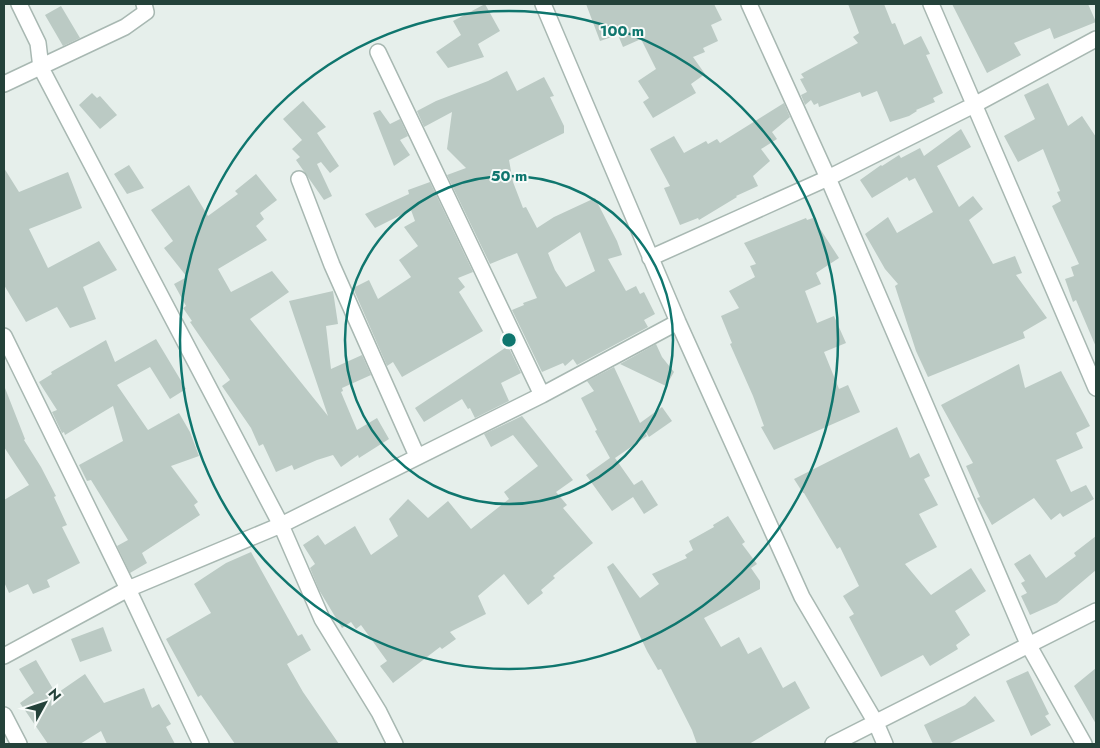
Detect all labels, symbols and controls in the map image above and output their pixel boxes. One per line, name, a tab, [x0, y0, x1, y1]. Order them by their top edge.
text: 100 m	[600, 20, 644, 42]
text: 50 m	[491, 165, 527, 187]
centre of rings	[500, 331, 518, 349]
north arrow	[20, 678, 70, 728]
text: N	[44, 684, 66, 705]

